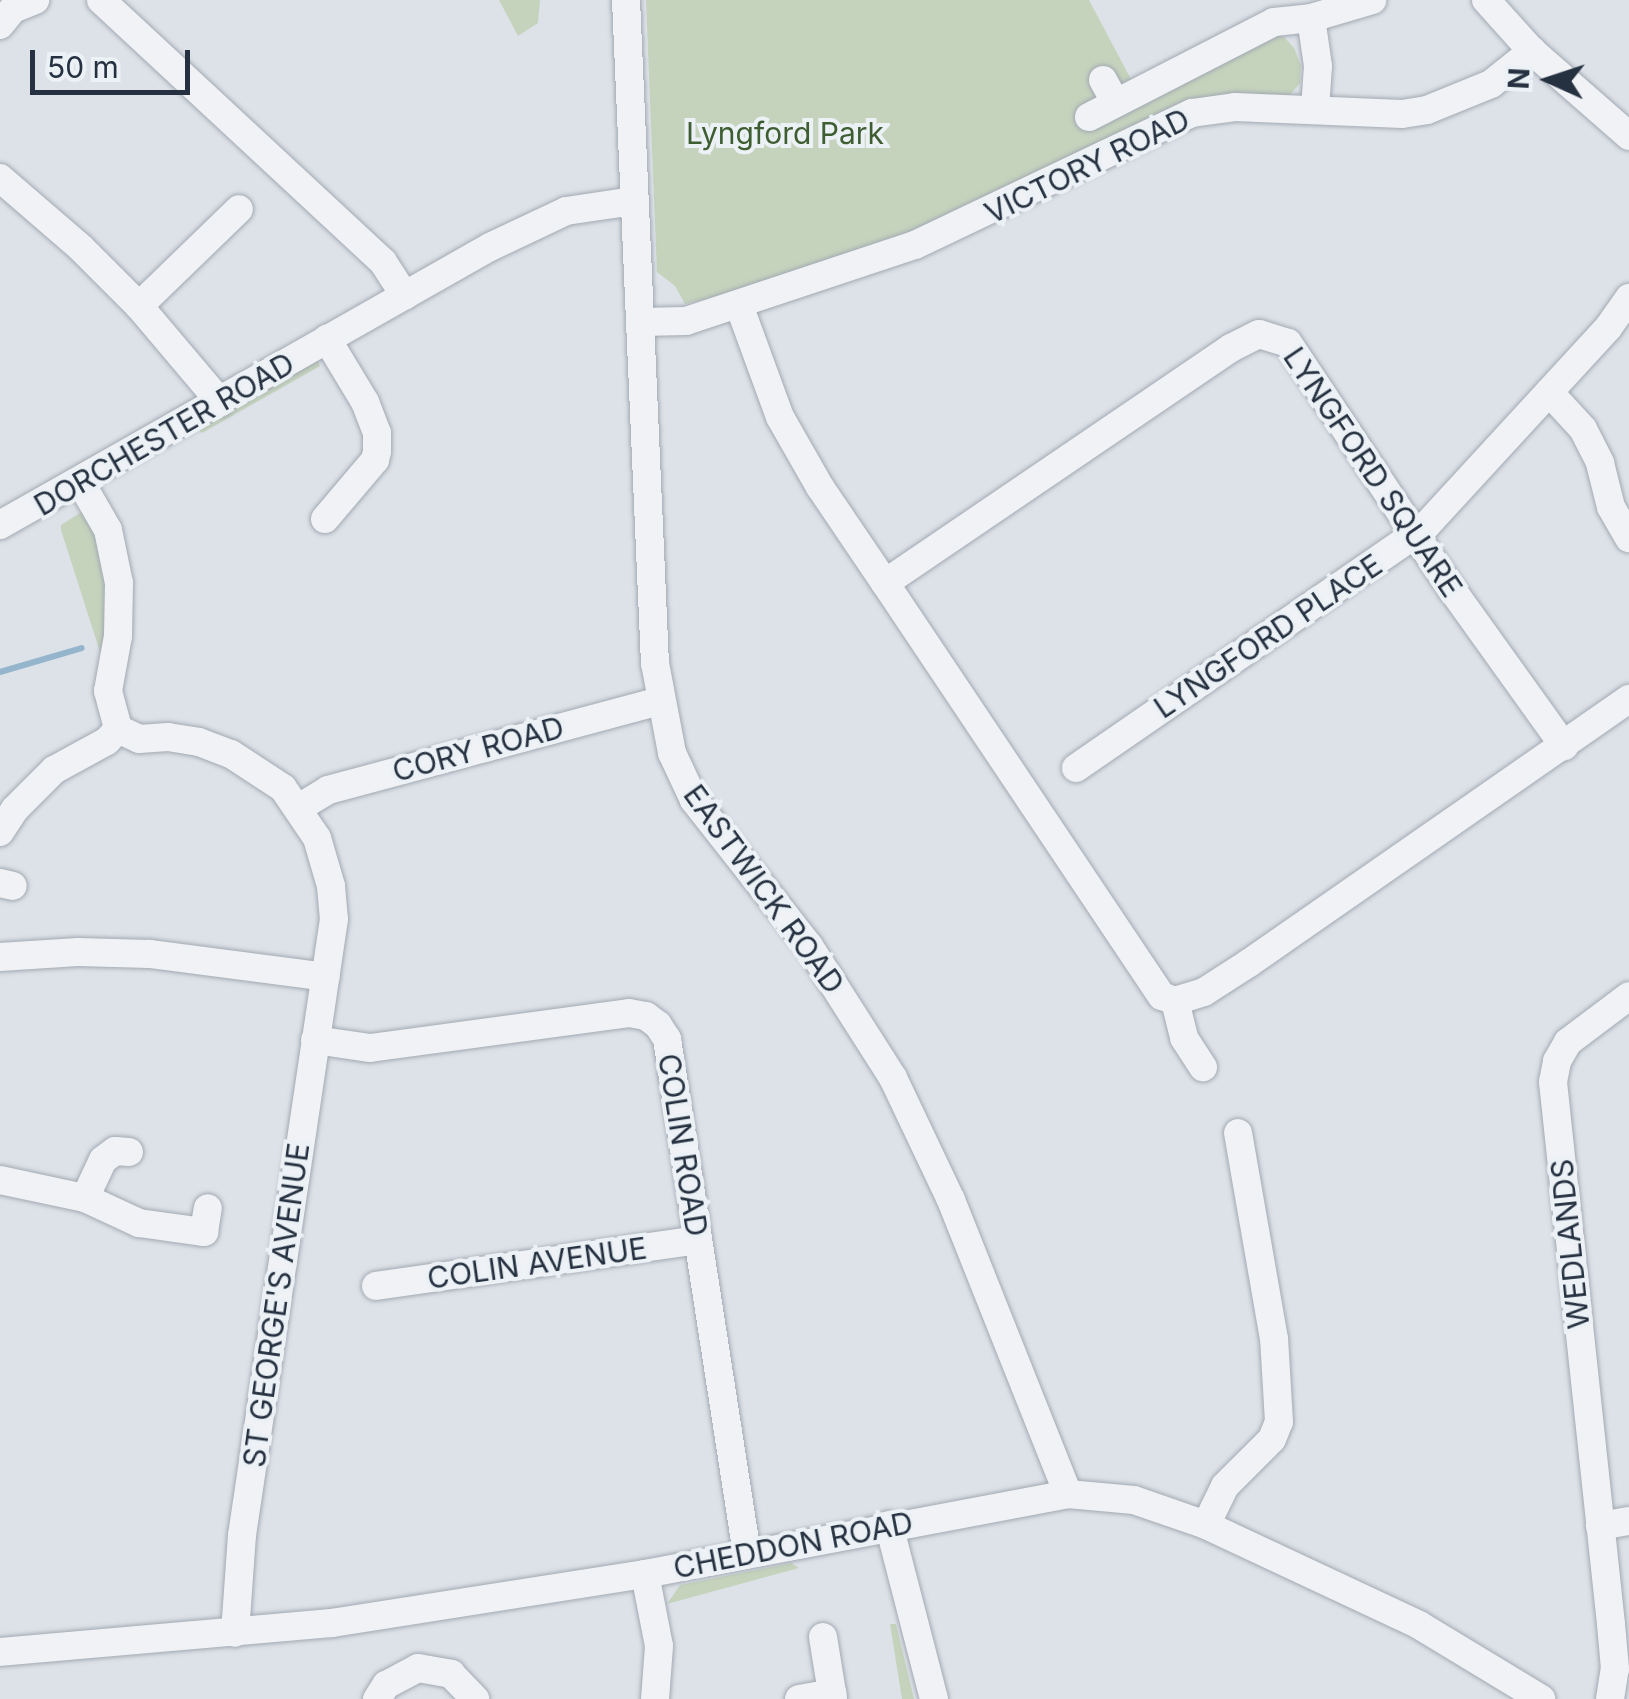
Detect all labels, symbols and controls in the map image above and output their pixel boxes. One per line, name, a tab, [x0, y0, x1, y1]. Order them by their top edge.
scale bar	[35, 30, 195, 92]
north arrow	[1499, 30, 1599, 130]
text: 50 m	[47, 49, 119, 85]
text: N	[1502, 67, 1537, 90]
street label: VICTORY ROAD	[979, 101, 1195, 231]
park label: Lyngford Park	[686, 115, 884, 151]
street label: LYNGFORD SQUARE	[1276, 340, 1470, 604]
street label: DORCHESTER ROAD	[28, 345, 300, 523]
street label: LYNGFORD PLACE	[1147, 546, 1389, 726]
street label: CORY ROAD	[388, 709, 568, 789]
street label: EASTWICK ROAD	[676, 778, 852, 1000]
street label: COLIN ROAD	[651, 1051, 715, 1239]
street label: ST GEORGE'S AVENUE	[235, 1141, 317, 1469]
street label: WEDLANDS	[1543, 1157, 1597, 1331]
street label: COLIN AVENUE	[425, 1230, 649, 1296]
street label: CHEDDON ROAD	[670, 1504, 916, 1586]

